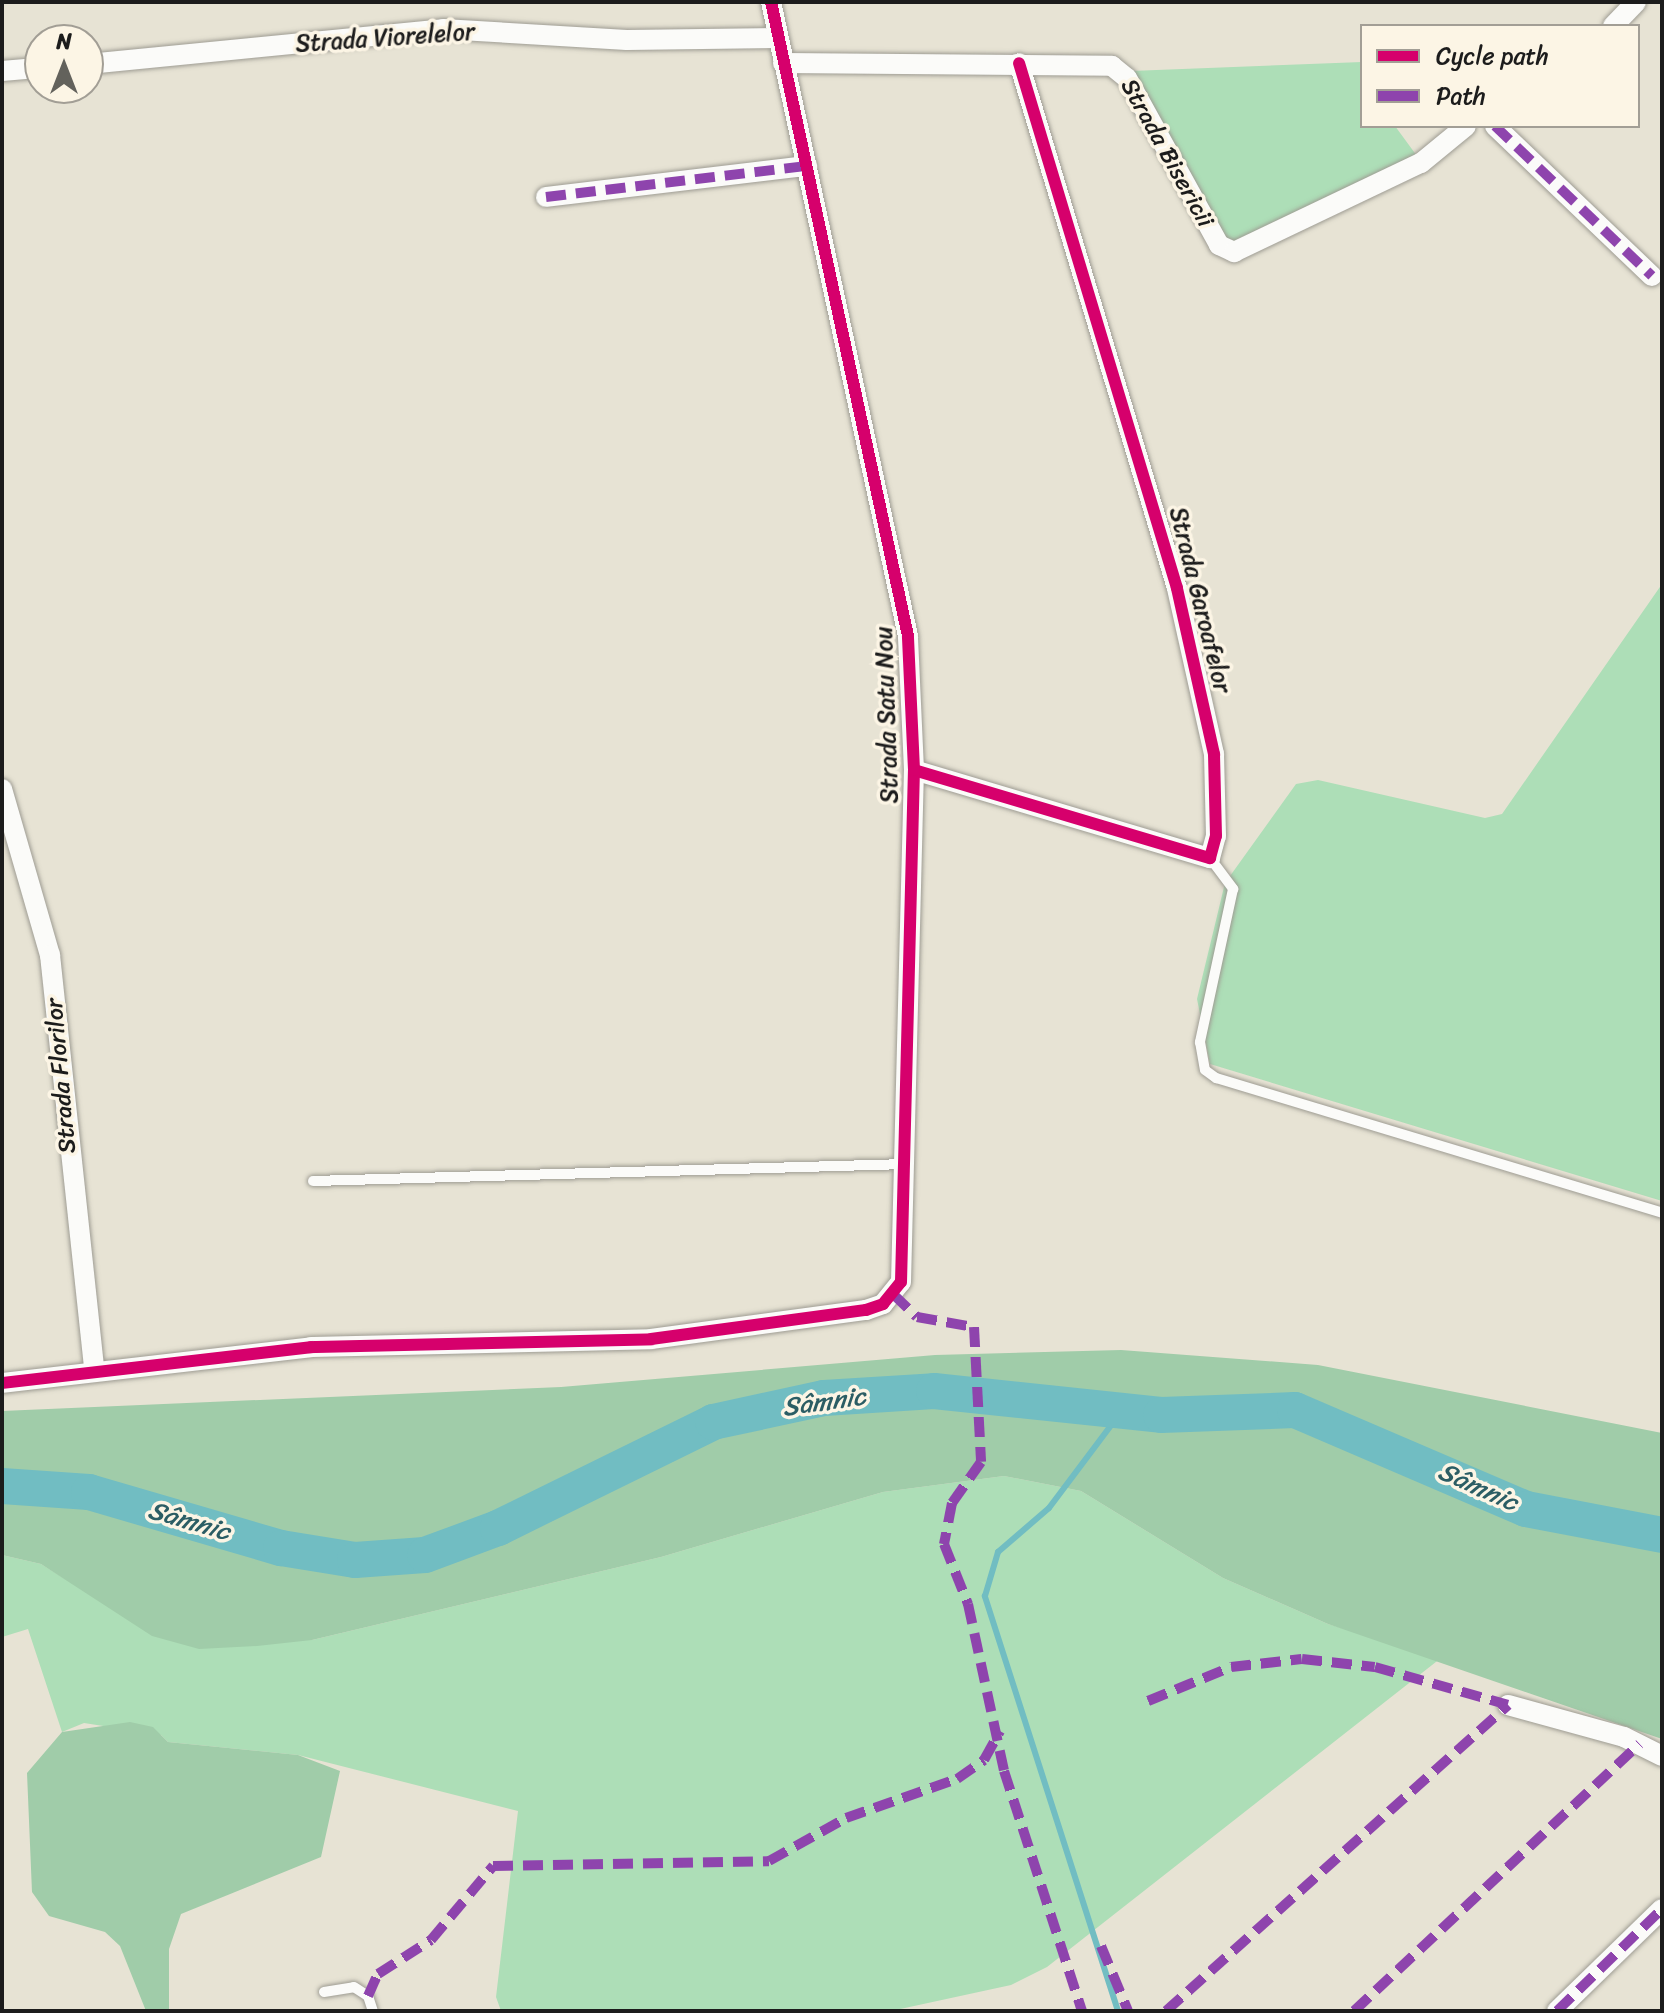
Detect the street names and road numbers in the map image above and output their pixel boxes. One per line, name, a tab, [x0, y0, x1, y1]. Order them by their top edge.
street label: Strada Viorelelor	[294, 17, 476, 59]
street label: Strada Bisericii	[1114, 74, 1220, 232]
street label: Strada Garoafelor	[1163, 504, 1237, 696]
street label: Strada Satu Nou	[870, 626, 904, 804]
street label: Strada Florilor	[40, 997, 82, 1155]

